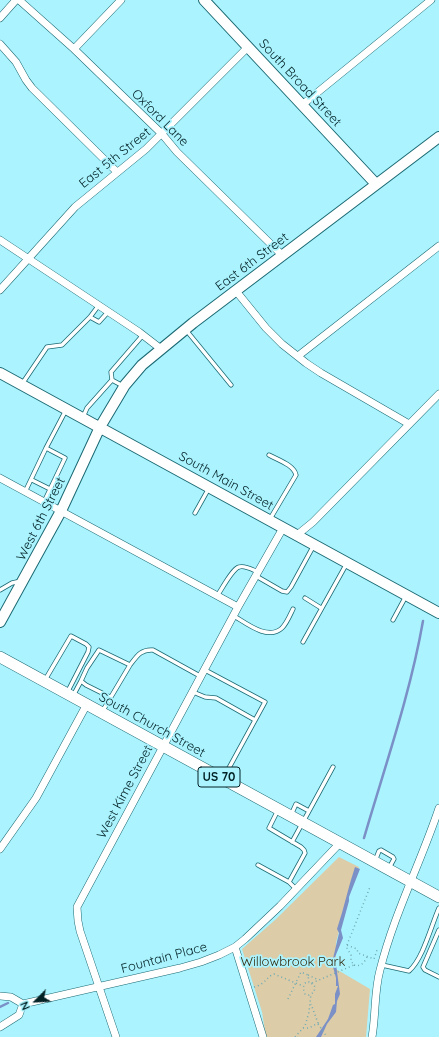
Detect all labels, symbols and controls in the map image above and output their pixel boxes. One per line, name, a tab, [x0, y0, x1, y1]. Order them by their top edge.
street label: South Broad Street	[256, 36, 344, 130]
street label: Oxford Lane	[128, 86, 192, 150]
street label: East 5th Street	[76, 124, 154, 192]
street label: East 6th Street	[212, 230, 292, 294]
street label: South Main Street	[176, 449, 276, 513]
street label: West 6th Street	[13, 475, 69, 563]
street label: South Church Street	[96, 689, 208, 761]
street label: West Kime Street	[94, 743, 156, 841]
road number: US 70	[198, 767, 240, 787]
street label: Fountain Place	[119, 939, 209, 977]
park label: Willowbrook Park	[240, 954, 346, 970]
north arrow	[16, 981, 56, 1021]
text: N	[17, 999, 33, 1012]

